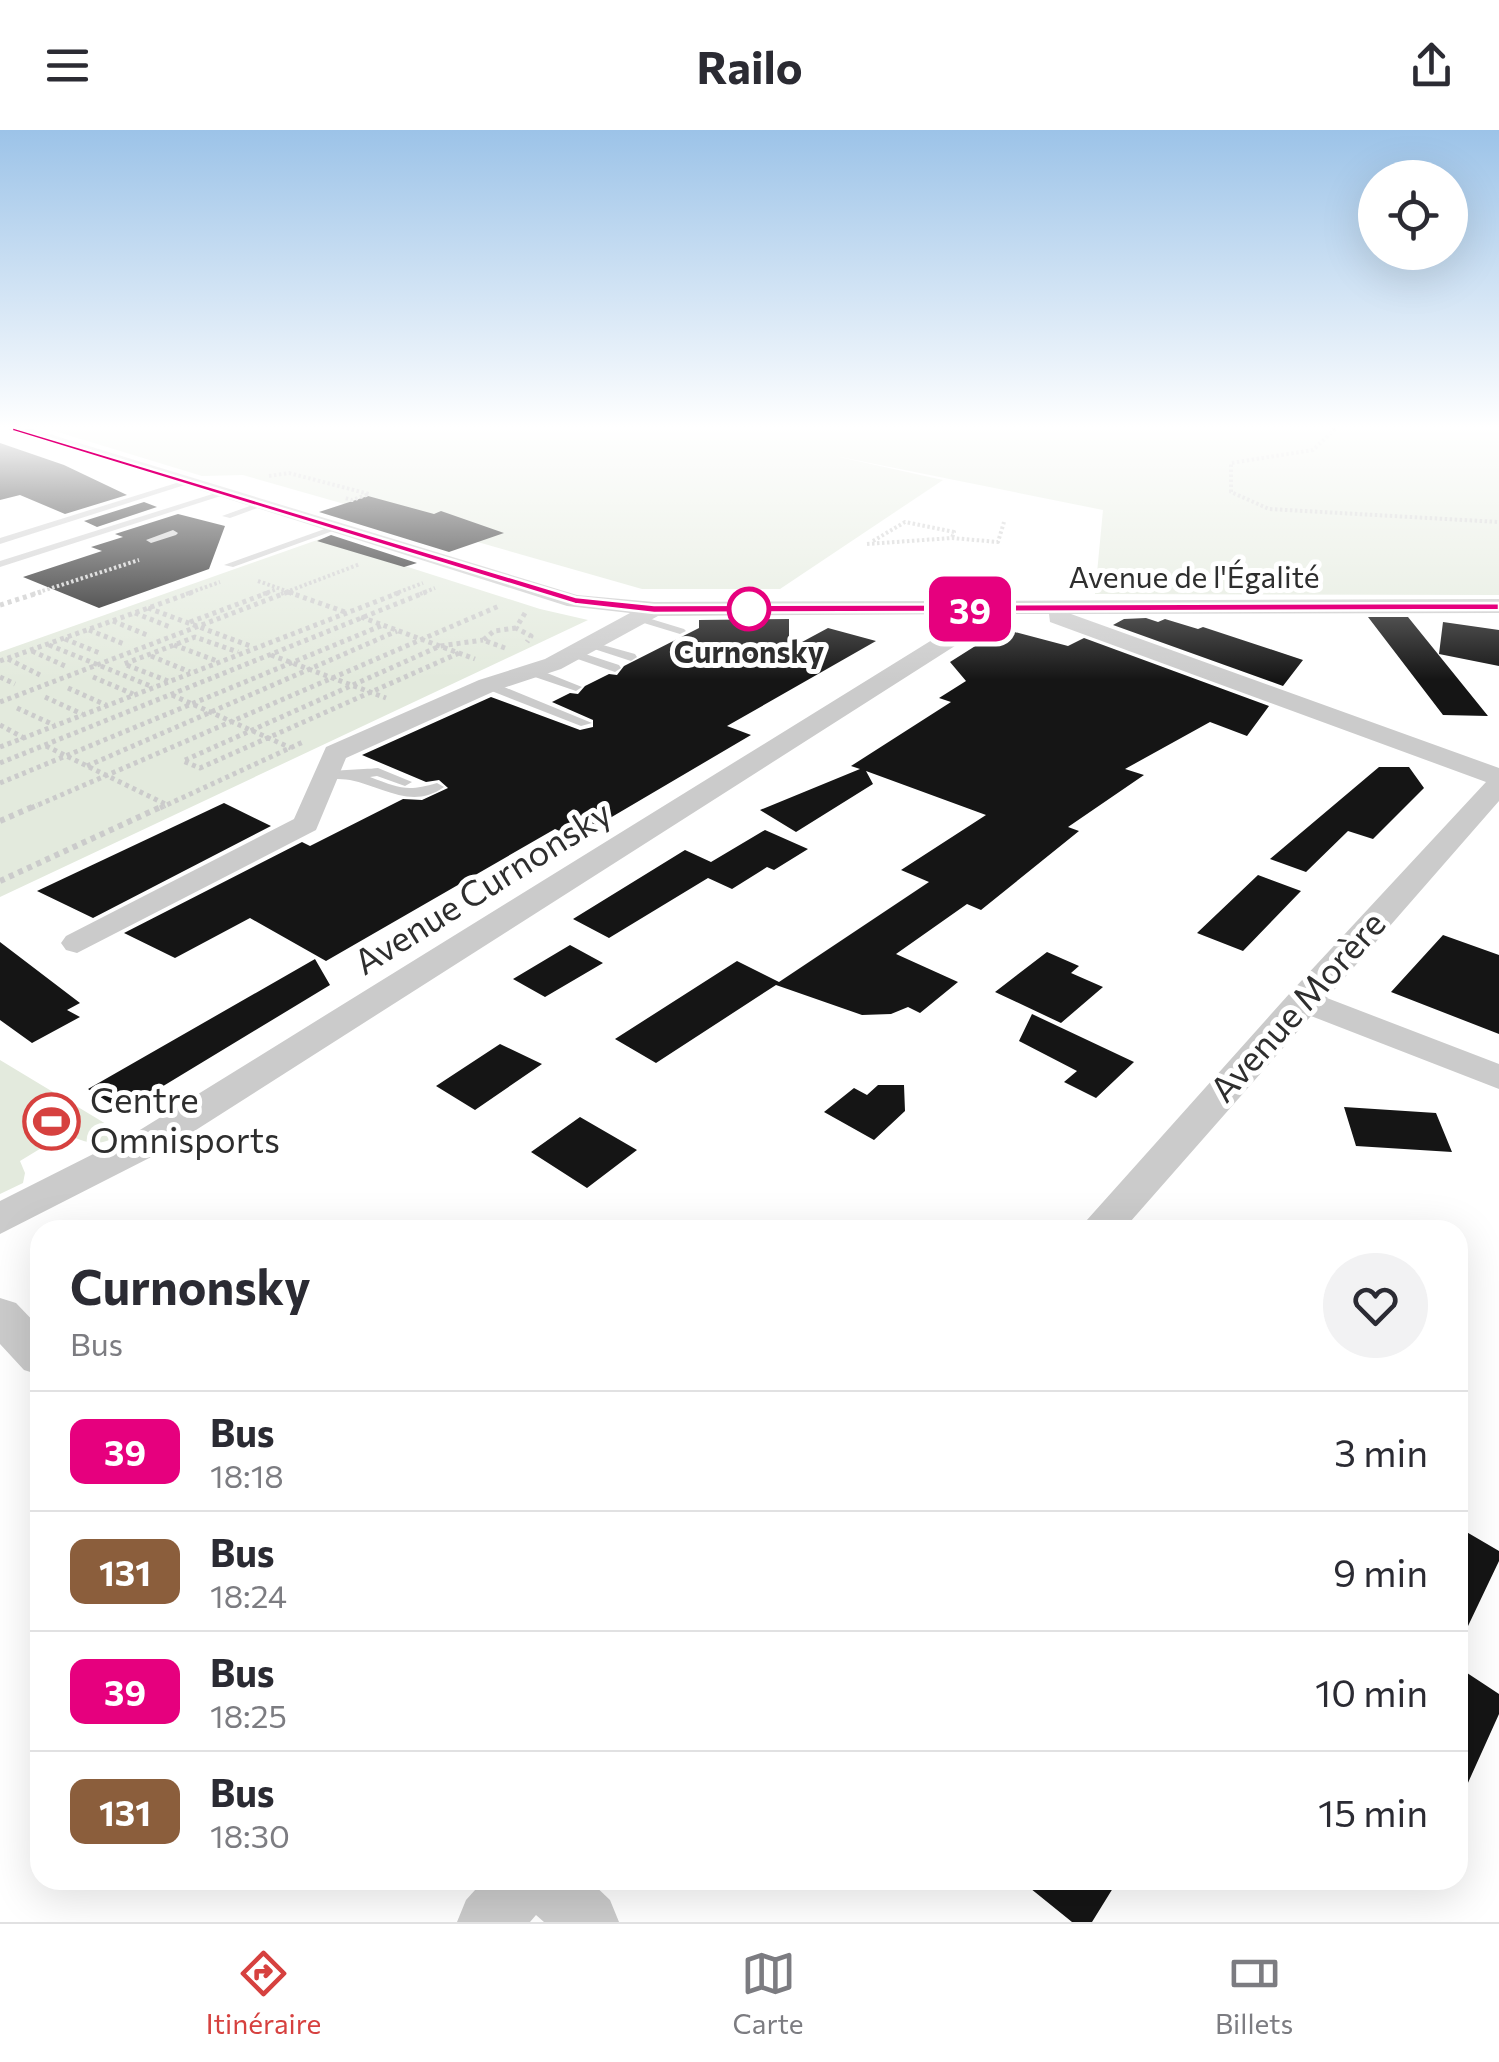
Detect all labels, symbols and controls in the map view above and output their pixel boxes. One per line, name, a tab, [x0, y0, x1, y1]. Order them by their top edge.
icon: menu	[40, 38, 95, 93]
text: Railo	[696, 38, 803, 93]
icon: share	[1404, 38, 1459, 93]
map controls	[1358, 160, 1468, 270]
button: locate	[1358, 160, 1468, 270]
street label: Avenue de l'Égalité	[1068, 557, 1320, 594]
line badge: 39	[925, 576, 1015, 642]
marker: Curnonsky	[728, 588, 770, 630]
text: 39	[949, 588, 991, 631]
place label: Curnonsky	[674, 632, 825, 669]
street label: Avenue Curnonsky	[345, 790, 618, 982]
street label: Avenue Morère	[1199, 901, 1393, 1109]
place label: Centre Omnisports	[90, 1077, 280, 1160]
sports icon: Centre Omnisports	[21, 1091, 81, 1151]
button: heart	[1323, 1253, 1428, 1358]
text: Curnonsky	[70, 1256, 310, 1315]
text: Bus	[70, 1323, 123, 1363]
text: Bus	[210, 1408, 275, 1455]
text: 3 min	[1334, 1428, 1428, 1475]
text: 39	[104, 1430, 146, 1473]
text: 18:18	[210, 1455, 284, 1495]
text: Bus	[210, 1528, 275, 1575]
text: 9 min	[1333, 1548, 1428, 1595]
text: 131	[99, 1550, 151, 1593]
text: 18:24	[210, 1575, 287, 1615]
text: Bus	[210, 1648, 275, 1695]
text: 10 min	[1315, 1668, 1428, 1715]
text: 39	[104, 1670, 146, 1713]
text: 18:25	[210, 1695, 287, 1735]
text: Bus	[210, 1768, 275, 1815]
text: 15 min	[1318, 1788, 1428, 1835]
text: 131	[99, 1790, 151, 1833]
text: 18:30	[210, 1815, 290, 1855]
tab: Itinéraire	[206, 1946, 321, 2040]
tab: Carte	[733, 1946, 804, 2040]
tab: Billets	[1215, 1946, 1293, 2040]

